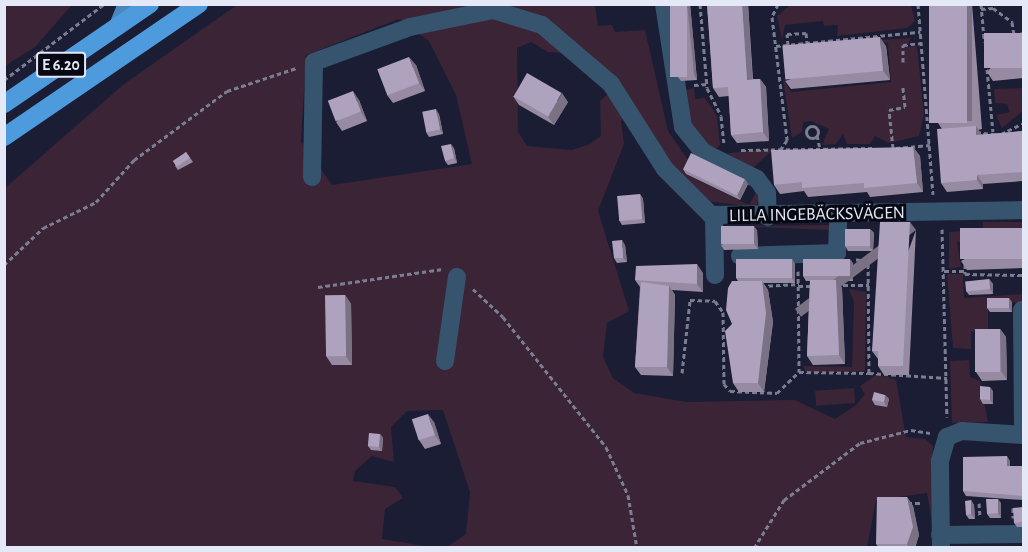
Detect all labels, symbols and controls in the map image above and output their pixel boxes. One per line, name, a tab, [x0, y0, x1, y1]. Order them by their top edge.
road number: E 6.20	[36, 52, 86, 78]
street label: LILLA INGEBÄCKSVÄGEN	[729, 203, 905, 227]

